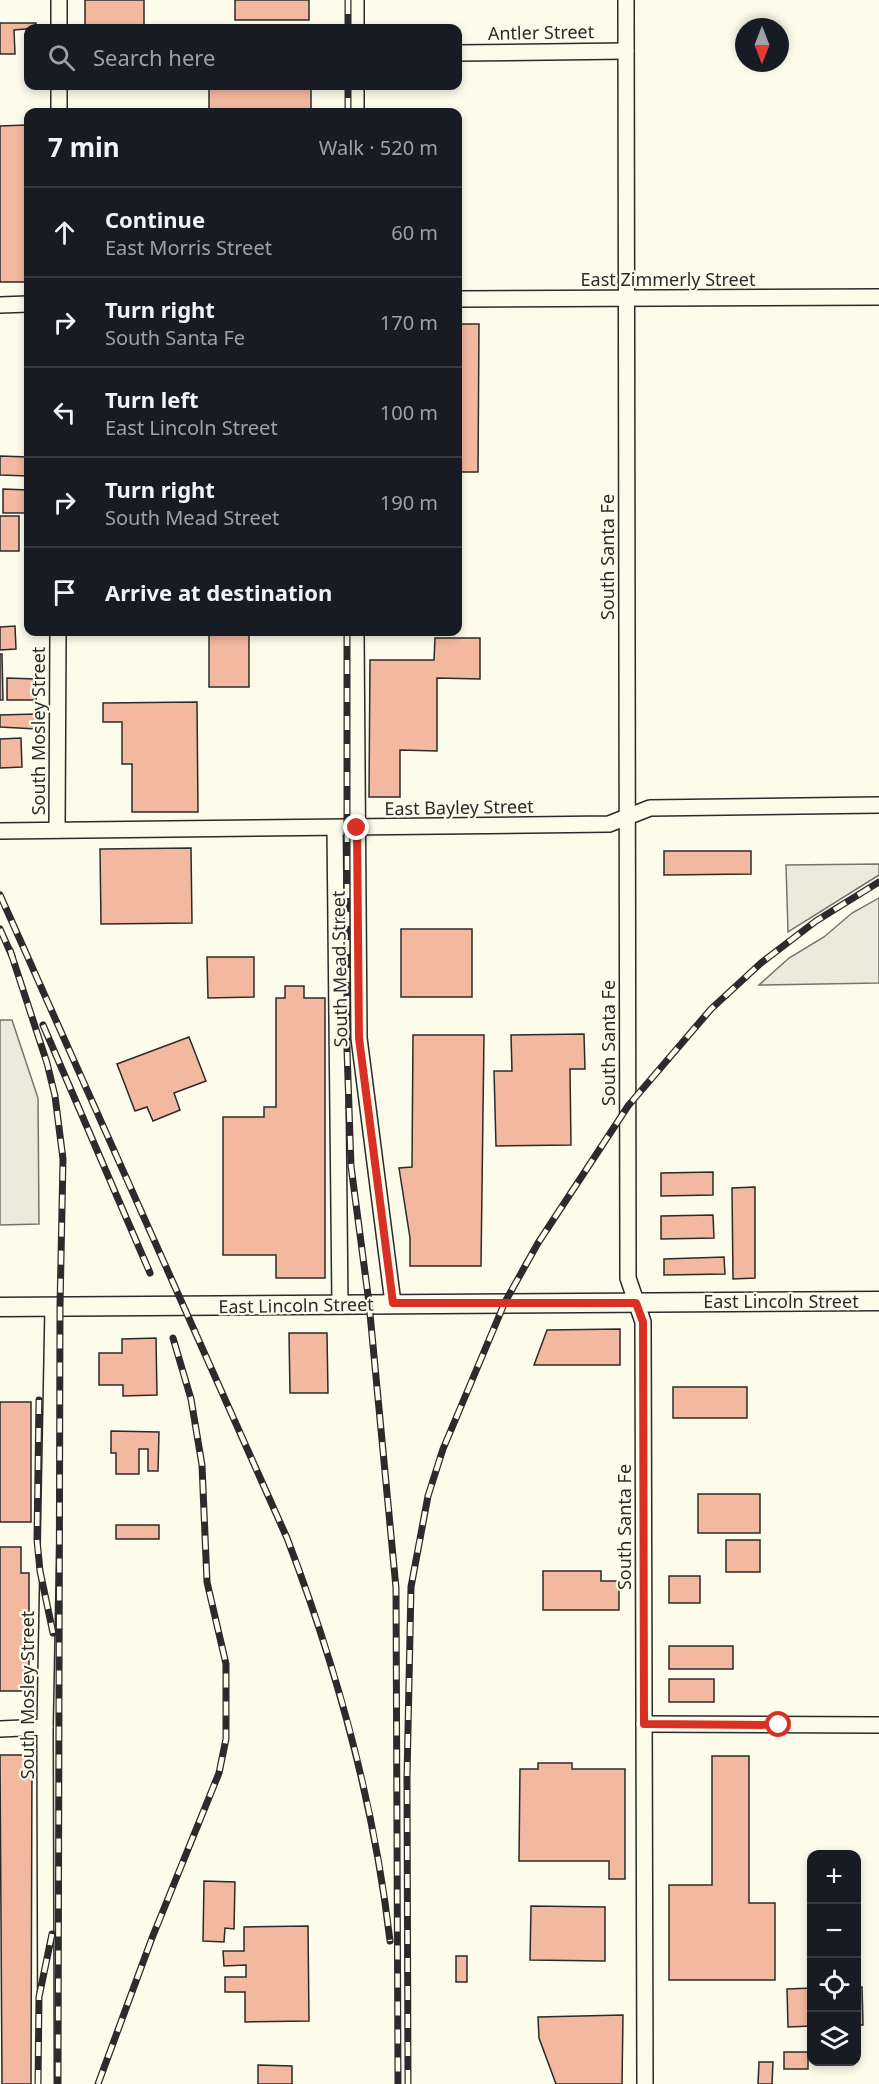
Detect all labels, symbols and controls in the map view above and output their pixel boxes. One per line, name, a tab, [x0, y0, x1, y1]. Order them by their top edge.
north arrow	[735, 18, 789, 72]
street label: Antler Street	[488, 19, 595, 45]
search box	[24, 24, 462, 90]
icon: search	[45, 41, 78, 74]
text: Search here	[93, 42, 215, 72]
text: 7 min	[48, 129, 120, 165]
text: Walk · 520 m	[319, 134, 438, 161]
text: Continue	[105, 204, 205, 234]
icon: ahead	[48, 216, 81, 249]
text: 60 m	[391, 219, 438, 246]
text: East Morris Street	[105, 234, 272, 261]
street label: East Zimmerly Street	[581, 267, 756, 291]
text: Turn right	[105, 294, 215, 324]
icon: right	[48, 306, 81, 339]
text: 170 m	[380, 309, 438, 336]
text: South Santa Fe	[105, 324, 245, 351]
text: Turn left	[105, 384, 199, 414]
icon: left	[48, 396, 81, 429]
text: 100 m	[380, 399, 438, 426]
text: East Lincoln Street	[105, 414, 278, 441]
text: Turn right	[105, 474, 215, 504]
icon: right	[48, 486, 81, 519]
text: 190 m	[380, 489, 438, 516]
street label: South Santa Fe	[595, 494, 619, 620]
text: South Mead Street	[105, 504, 279, 531]
icon: arrive	[48, 576, 81, 609]
text: Arrive at destination	[105, 577, 332, 607]
street label: South Mosley Street	[26, 646, 50, 815]
street label: East Bayley Street	[384, 794, 534, 820]
route end	[343, 814, 369, 840]
street label: South Mead Street	[326, 890, 352, 1048]
street label: South Santa Fe	[596, 980, 620, 1106]
street label: East Lincoln Street	[703, 1289, 859, 1313]
street label: East Lincoln Street	[218, 1292, 374, 1318]
street label: South Santa Fe	[612, 1464, 636, 1590]
street label: South Mosley Street	[15, 1610, 39, 1779]
route start	[765, 1711, 791, 1737]
map controls	[807, 1850, 861, 2066]
button: +	[807, 1850, 861, 1904]
button: −	[807, 1904, 861, 1958]
button: locate	[807, 1958, 861, 2012]
button: layers	[807, 2012, 861, 2066]

